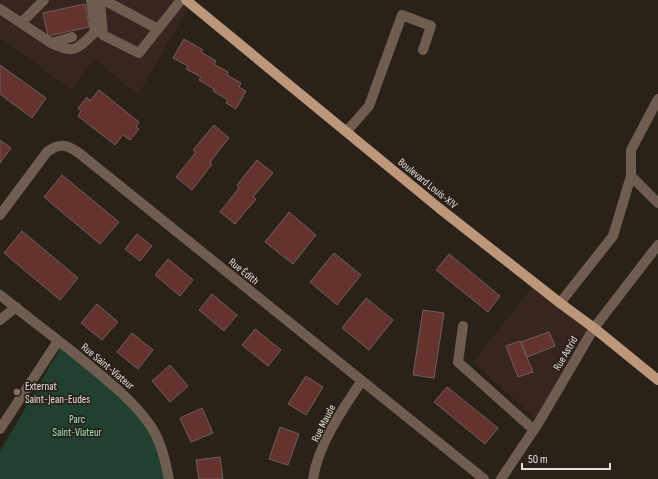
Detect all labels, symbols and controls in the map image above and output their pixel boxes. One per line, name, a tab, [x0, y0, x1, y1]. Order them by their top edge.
street label: Boulevard Louis-XIV	[395, 155, 460, 211]
street label: Rue Édith	[226, 255, 262, 288]
street label: Rue Astrid	[550, 333, 581, 373]
street label: Rue Saint-Viateur	[78, 340, 137, 392]
place label: Externat Saint-Jean-Eudes	[25, 380, 90, 406]
marker: Externat Saint-Jean-Eudes	[12, 387, 22, 397]
street label: Rue Maude	[309, 402, 338, 444]
park label: Parc Saint-Viateur	[52, 413, 102, 439]
scale bar	[522, 445, 610, 471]
text: 50 m	[528, 452, 548, 467]

